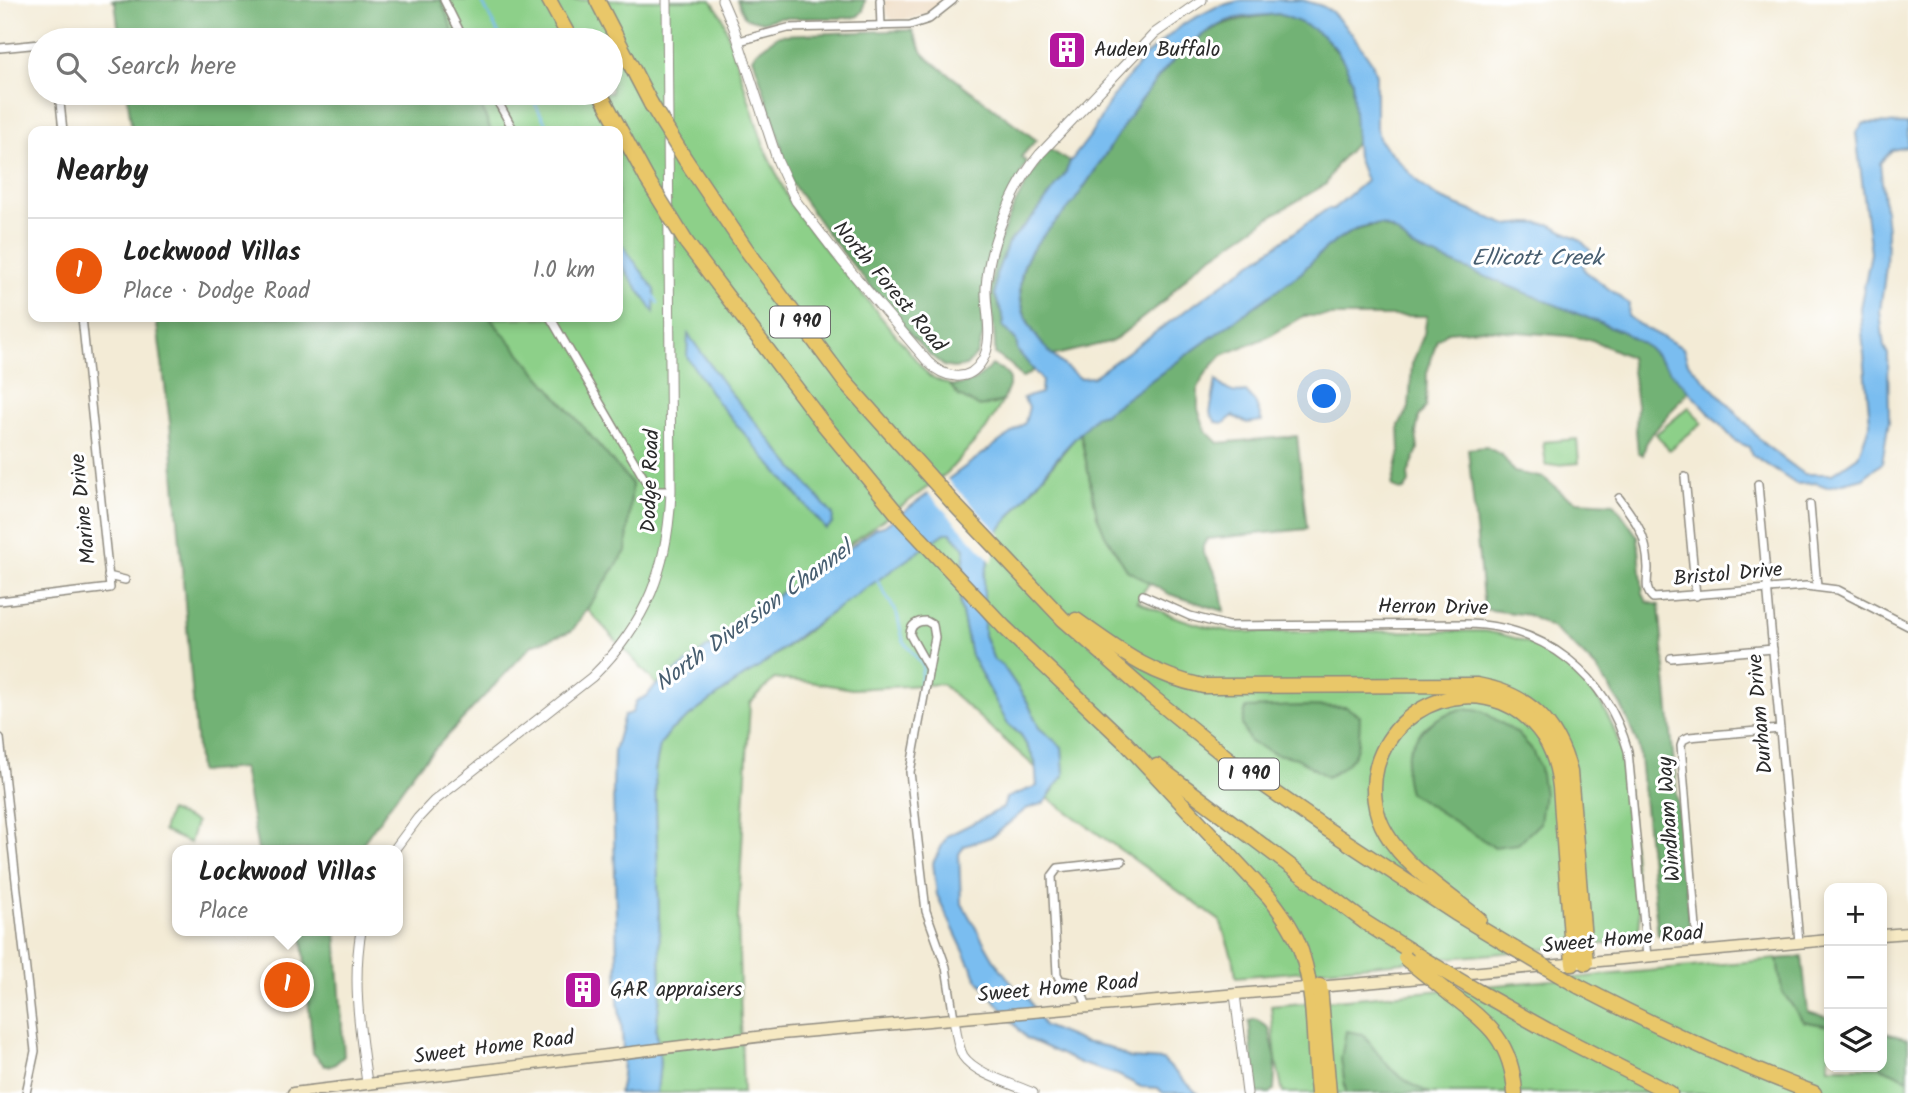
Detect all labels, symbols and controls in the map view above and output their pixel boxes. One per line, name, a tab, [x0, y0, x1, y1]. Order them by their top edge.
search box	[28, 28, 623, 105]
building icon: Auden Buffalo	[1046, 29, 1088, 71]
place label: Auden Buffalo	[1094, 34, 1220, 67]
text: Search here	[108, 46, 236, 88]
icon: search	[52, 48, 90, 86]
text: Nearby	[56, 148, 148, 196]
street label: North Forest Road	[824, 214, 954, 360]
text: Lockwood Villas	[123, 232, 301, 274]
water label: Ellicott Creek	[1472, 241, 1606, 277]
text: 1	[76, 253, 82, 289]
text: 1.0 km	[533, 253, 595, 289]
text: Place · Dodge Road	[123, 274, 310, 310]
road number: I 990	[770, 306, 830, 338]
your location	[1307, 379, 1341, 413]
street label: Dodge Road	[633, 428, 669, 533]
street label: Marine Drive	[62, 451, 106, 566]
water label: North Diversion Channel	[648, 530, 864, 701]
street label: Bristol Drive	[1672, 554, 1784, 596]
street label: Herron Drive	[1378, 591, 1489, 625]
street label: Durham Drive	[1739, 652, 1783, 776]
street label: Windham Way	[1649, 755, 1691, 883]
road number: I 990	[1219, 758, 1279, 790]
popup	[172, 845, 403, 936]
text: Lockwood Villas	[199, 852, 376, 894]
map controls	[1824, 883, 1887, 1072]
button: +	[1824, 883, 1887, 946]
text: Place	[199, 894, 248, 930]
street label: Sweet Home Road	[1541, 917, 1705, 963]
button: −	[1824, 946, 1887, 1009]
pin: 1	[264, 959, 310, 1011]
street label: Sweet Home Road	[976, 966, 1140, 1012]
building icon: GAR appraisers	[562, 969, 604, 1011]
place label: GAR appraisers	[610, 974, 742, 1007]
button: layers	[1824, 1009, 1887, 1072]
street label: Sweet Home Road	[412, 1022, 576, 1074]

